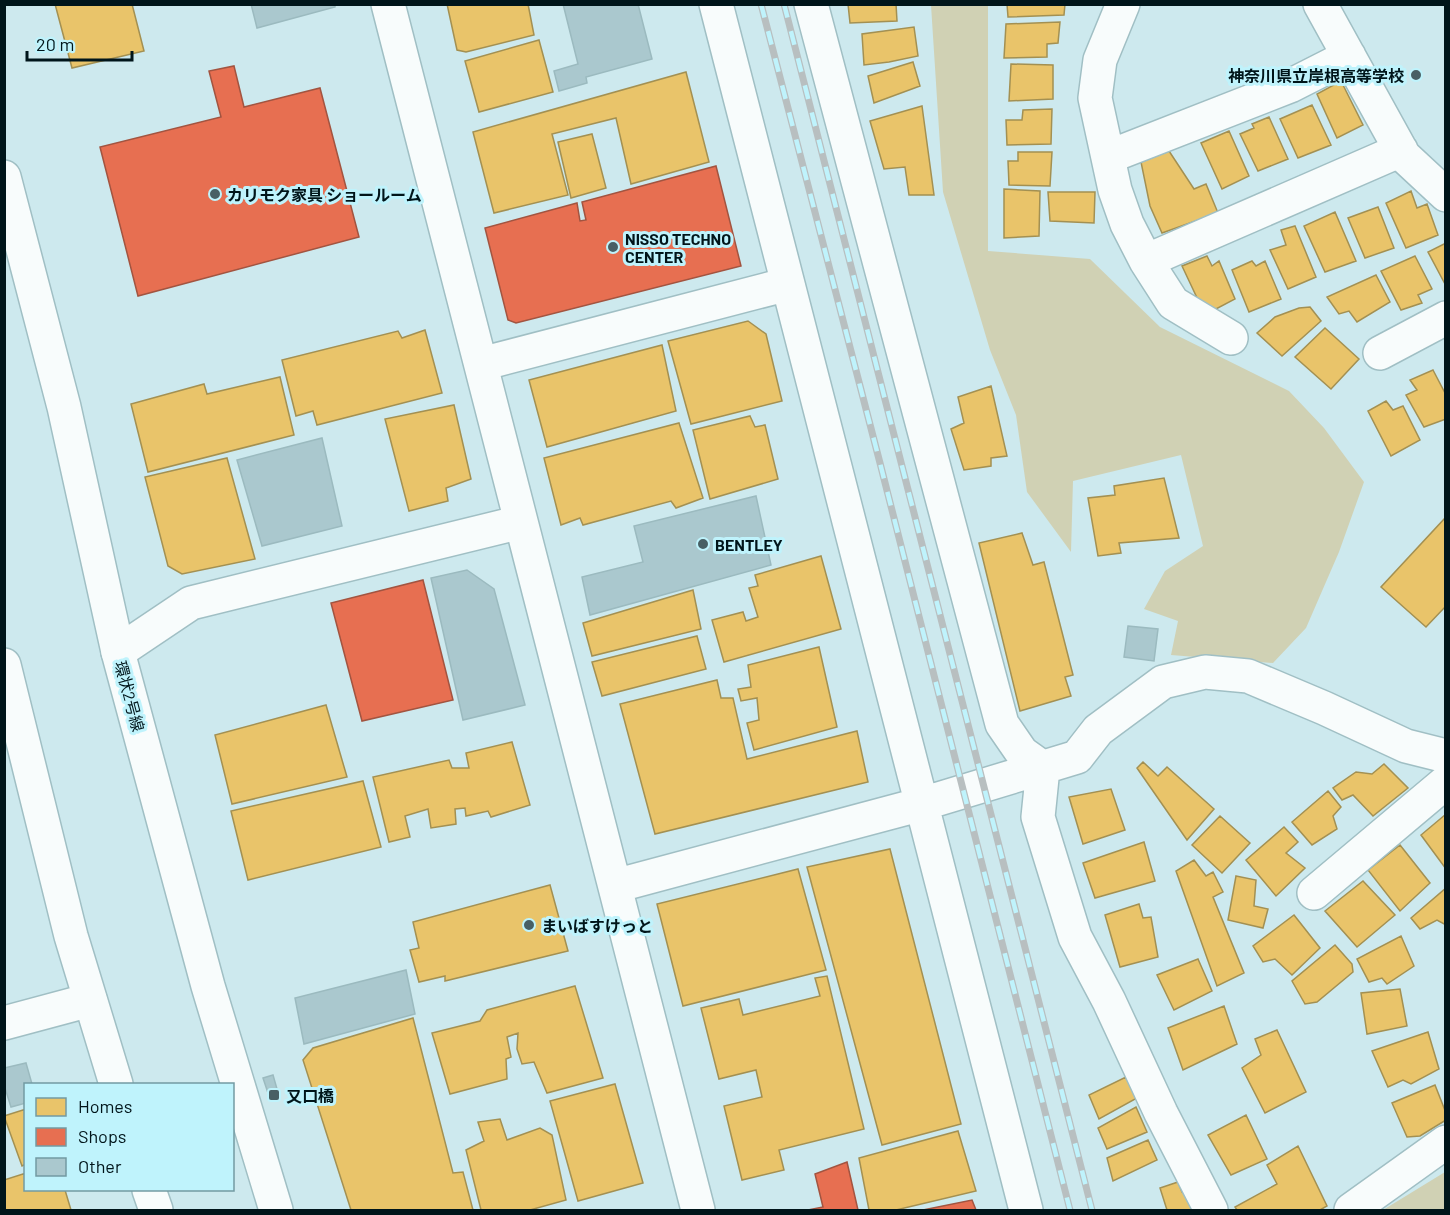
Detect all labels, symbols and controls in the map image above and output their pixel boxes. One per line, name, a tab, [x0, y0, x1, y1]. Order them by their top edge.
scale bar	[27, 24, 132, 62]
text: 20 m	[36, 33, 74, 55]
place label: 神奈川県立岸根高等学校	[1228, 66, 1404, 85]
marker: 神奈川県立岸根高等学校	[1409, 68, 1423, 82]
place label: カリモク家具 ショールーム	[227, 185, 422, 204]
marker: カリモク家具 ショールーム	[208, 187, 222, 201]
place label: NISSO TECHNO CENTER	[625, 229, 731, 266]
marker: NISSO TECHNO CENTER	[606, 240, 620, 254]
place label: BENTLEY	[715, 535, 783, 554]
marker: BENTLEY	[696, 537, 710, 551]
street label: 環状2号線	[111, 658, 149, 734]
place label: まいばすけっと	[541, 916, 653, 935]
marker: まいばすけっと	[522, 918, 536, 932]
legend	[24, 1083, 234, 1191]
place label: 又口橋	[286, 1086, 334, 1105]
marker: 又口橋	[267, 1088, 281, 1102]
text: Homes	[78, 1095, 132, 1117]
text: Shops	[78, 1125, 127, 1147]
text: Other	[78, 1155, 122, 1177]

